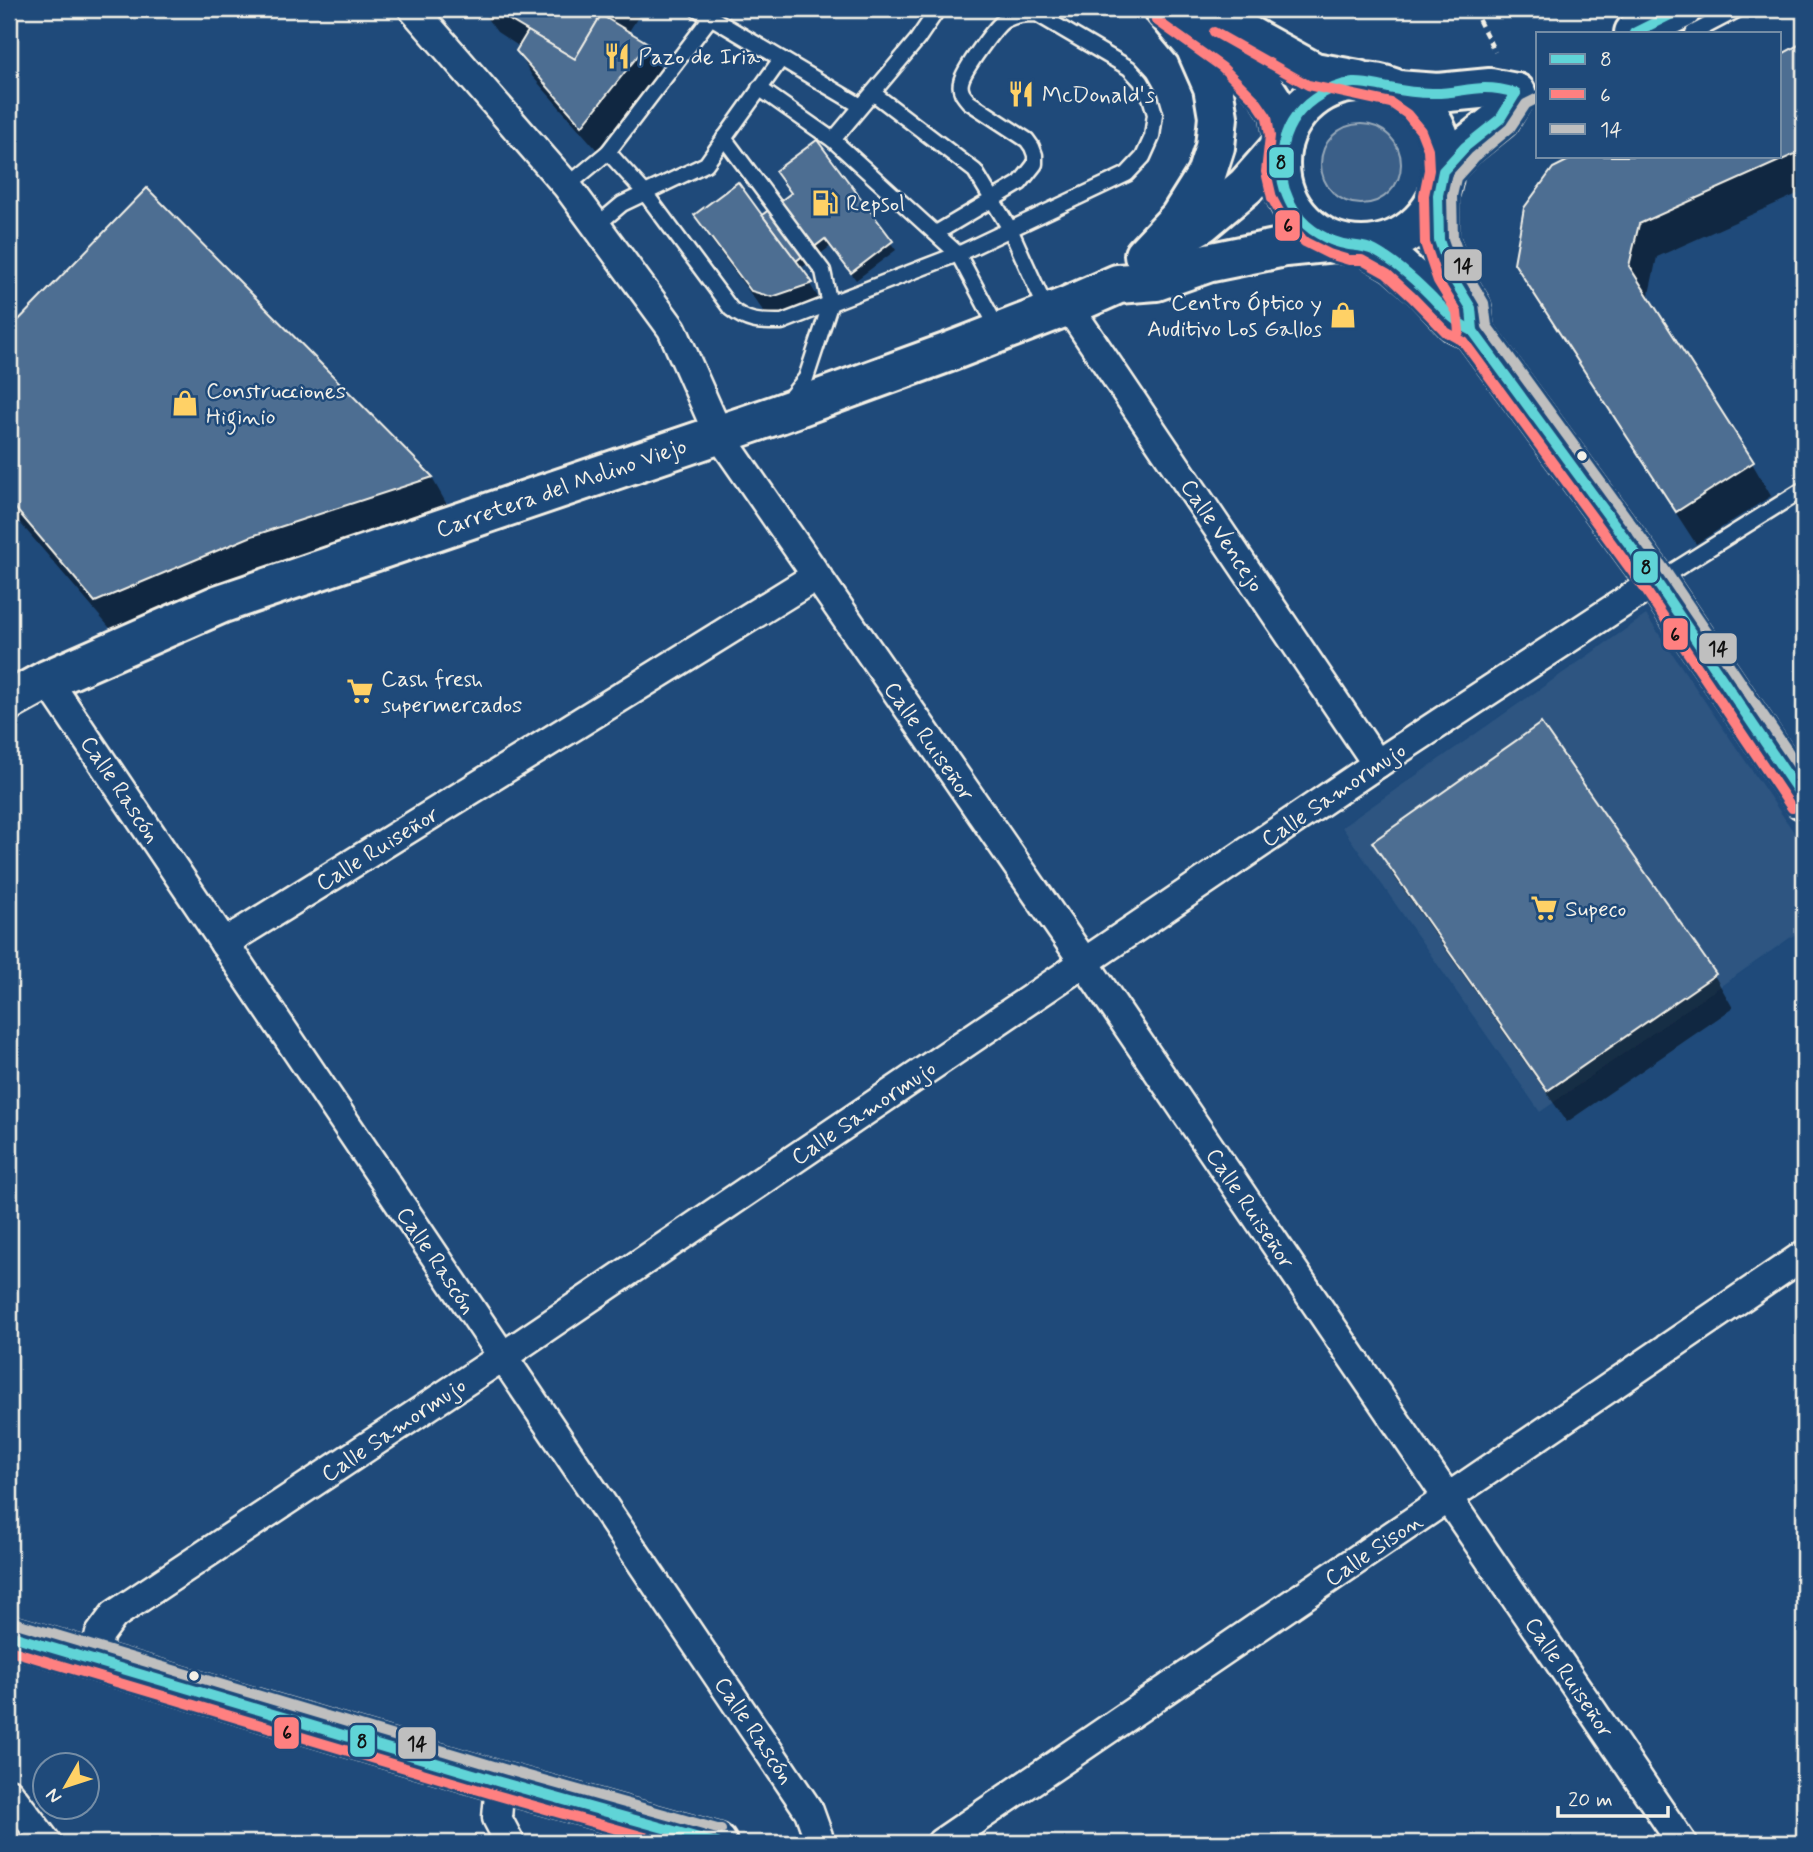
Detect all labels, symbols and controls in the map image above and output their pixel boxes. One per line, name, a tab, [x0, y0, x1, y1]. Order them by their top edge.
legend	[1536, 32, 1782, 158]
restaurant icon: Pazo de Iria	[602, 41, 632, 71]
place label: Pazo de Iria	[638, 43, 760, 73]
text: 8	[1600, 46, 1612, 74]
restaurant icon: McDonald's	[1006, 79, 1036, 109]
place label: McDonald's	[1042, 81, 1155, 111]
text: 6	[1600, 82, 1611, 110]
text: 14	[1600, 116, 1622, 144]
line badge: 8	[1268, 146, 1295, 179]
text: 8	[1276, 151, 1286, 176]
fuel station icon: Repsol	[810, 188, 840, 218]
place label: Repsol	[846, 190, 905, 220]
line badge: 6	[1274, 209, 1301, 242]
text: 6	[1283, 214, 1293, 239]
line badge: 14	[1443, 248, 1483, 282]
text: 14	[1453, 254, 1473, 279]
place label: Centro Óptico y Auditivo Los Gallos	[1147, 289, 1322, 345]
shop icon: Centro Óptico y Auditivo Los Gallos	[1328, 300, 1358, 330]
place label: Construcciones Higinio	[206, 377, 346, 435]
shop icon: Construcciones Higinio	[170, 388, 200, 418]
street label: Carretera del Molino Viejo	[432, 432, 691, 546]
unlabelled marker	[1575, 449, 1589, 463]
street label: Calle Vencejo	[1172, 474, 1270, 599]
line badge: 8	[1632, 550, 1659, 584]
text: 8	[1641, 556, 1651, 581]
line badge: 6	[1662, 617, 1689, 651]
text: 6	[1670, 623, 1680, 648]
line badge: 14	[1698, 632, 1738, 665]
text: 14	[1708, 637, 1728, 662]
place label: Cash fresh supermercados	[381, 665, 522, 721]
supermarket icon: Cash fresh supermercados	[345, 676, 375, 706]
street label: Calle Ruiseñor	[876, 676, 981, 808]
street label: Calle Rascón	[72, 730, 166, 850]
street label: Calle Samormujo	[1256, 736, 1412, 855]
street label: Calle Ruiseñor	[311, 800, 446, 899]
supermarket icon: Supeco	[1529, 893, 1559, 923]
place label: Supeco	[1565, 895, 1627, 925]
street label: Calle Samormujo	[786, 1054, 942, 1173]
street label: Calle Ruiseñor	[1198, 1143, 1301, 1276]
street label: Calle Rascón	[388, 1201, 482, 1321]
street label: Calle Samormujo	[316, 1371, 472, 1490]
street label: Calle Sison	[1319, 1507, 1429, 1594]
street label: Calle Ruiseñor	[1517, 1612, 1620, 1745]
unlabelled marker	[187, 1669, 201, 1683]
street label: Calle Rascón	[706, 1671, 800, 1791]
line badge: 6	[273, 1716, 300, 1750]
text: 6	[282, 1721, 292, 1746]
line badge: 8	[349, 1724, 376, 1758]
line badge: 14	[397, 1726, 437, 1760]
text: 8	[357, 1730, 367, 1755]
text: 14	[407, 1732, 427, 1757]
north arrow	[32, 1750, 102, 1820]
scale bar	[1558, 1775, 1668, 1819]
text: N	[40, 1783, 68, 1809]
text: 20 m	[1568, 1786, 1613, 1814]

